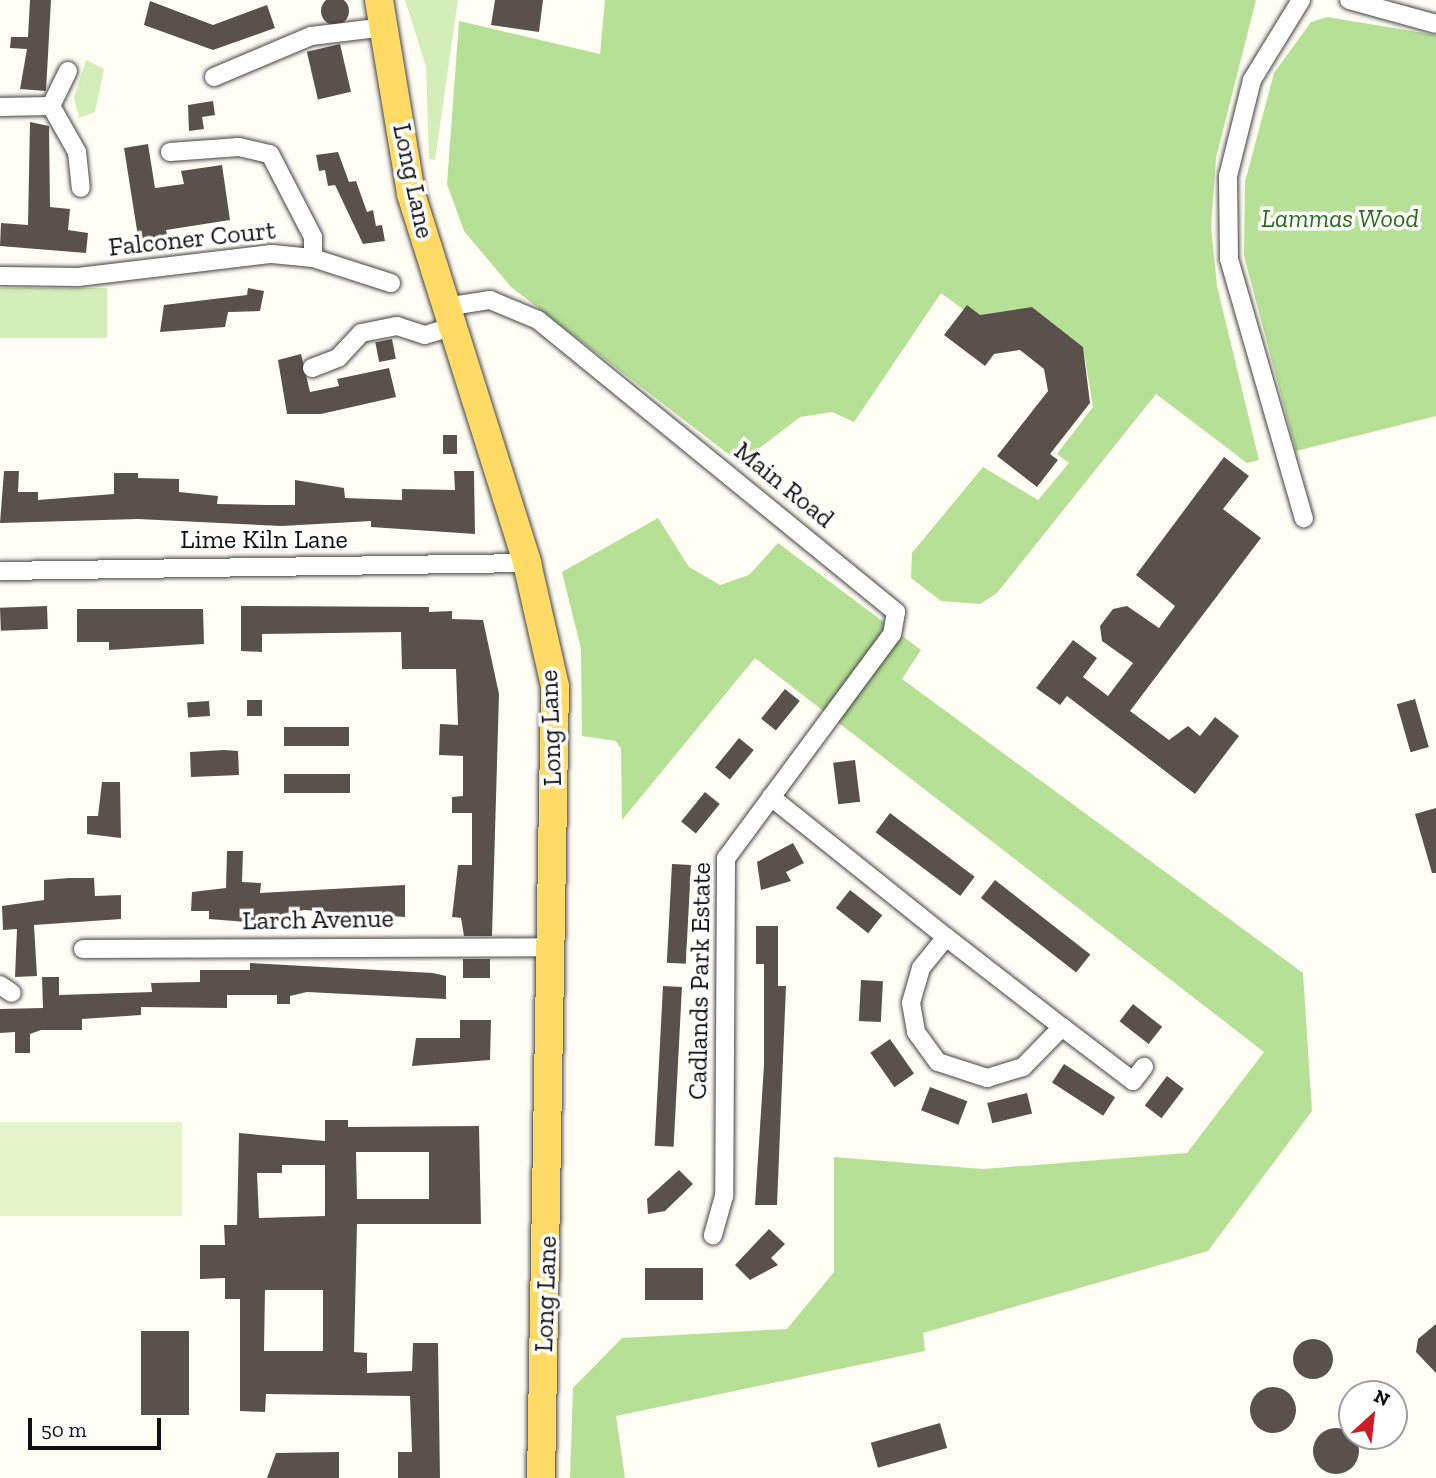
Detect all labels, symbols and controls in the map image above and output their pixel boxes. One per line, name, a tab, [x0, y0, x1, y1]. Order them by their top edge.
street label: Long Lane	[386, 121, 440, 241]
park label: Lammas Wood	[1261, 203, 1419, 235]
street label: Falconer Court	[107, 215, 277, 263]
street label: Main Road	[728, 435, 840, 535]
street label: Lime Kiln Lane	[180, 524, 348, 556]
street label: Long Lane	[533, 669, 569, 787]
street label: Cadlands Park Estate	[682, 862, 718, 1100]
street label: Larch Avenue	[241, 903, 395, 937]
street label: Long Lane	[528, 1235, 564, 1353]
north arrow	[1338, 1380, 1408, 1450]
text: N	[1370, 1384, 1394, 1411]
scale bar	[32, 1404, 164, 1448]
text: 50 m	[41, 1417, 87, 1442]

